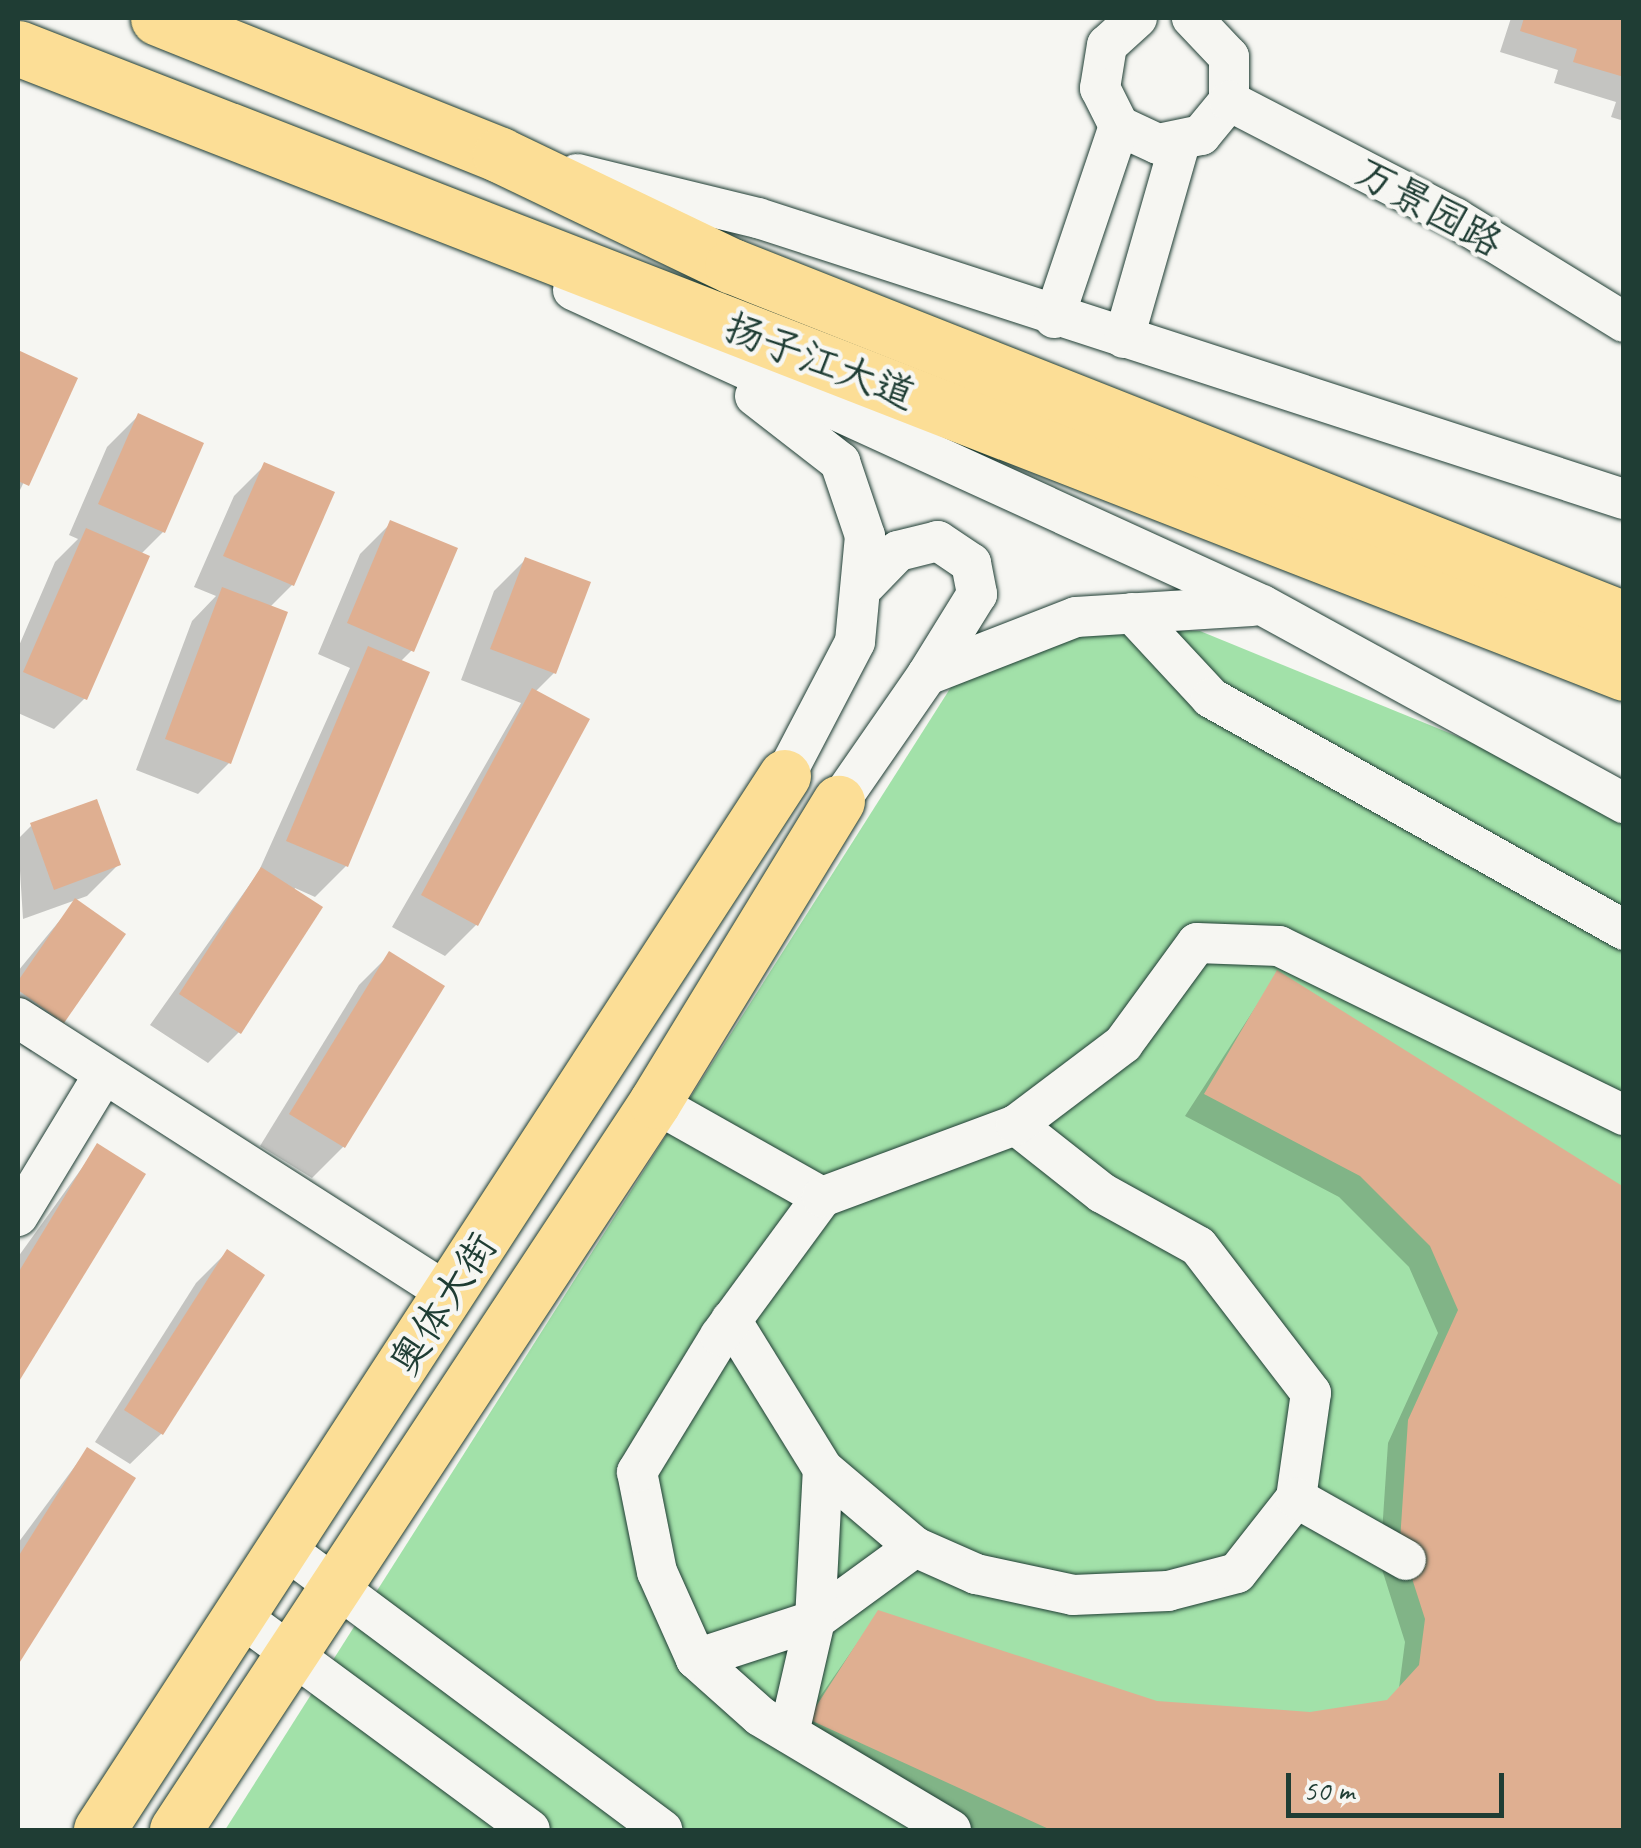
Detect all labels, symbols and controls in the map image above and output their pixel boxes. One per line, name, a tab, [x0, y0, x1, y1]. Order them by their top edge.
street label: 万景园路	[1347, 147, 1511, 267]
street label: 扬子江大道	[718, 303, 922, 419]
street label: 奥体大街	[379, 1224, 507, 1384]
scale bar	[1291, 1753, 1508, 1815]
text: 50 m	[1303, 1771, 1354, 1809]

